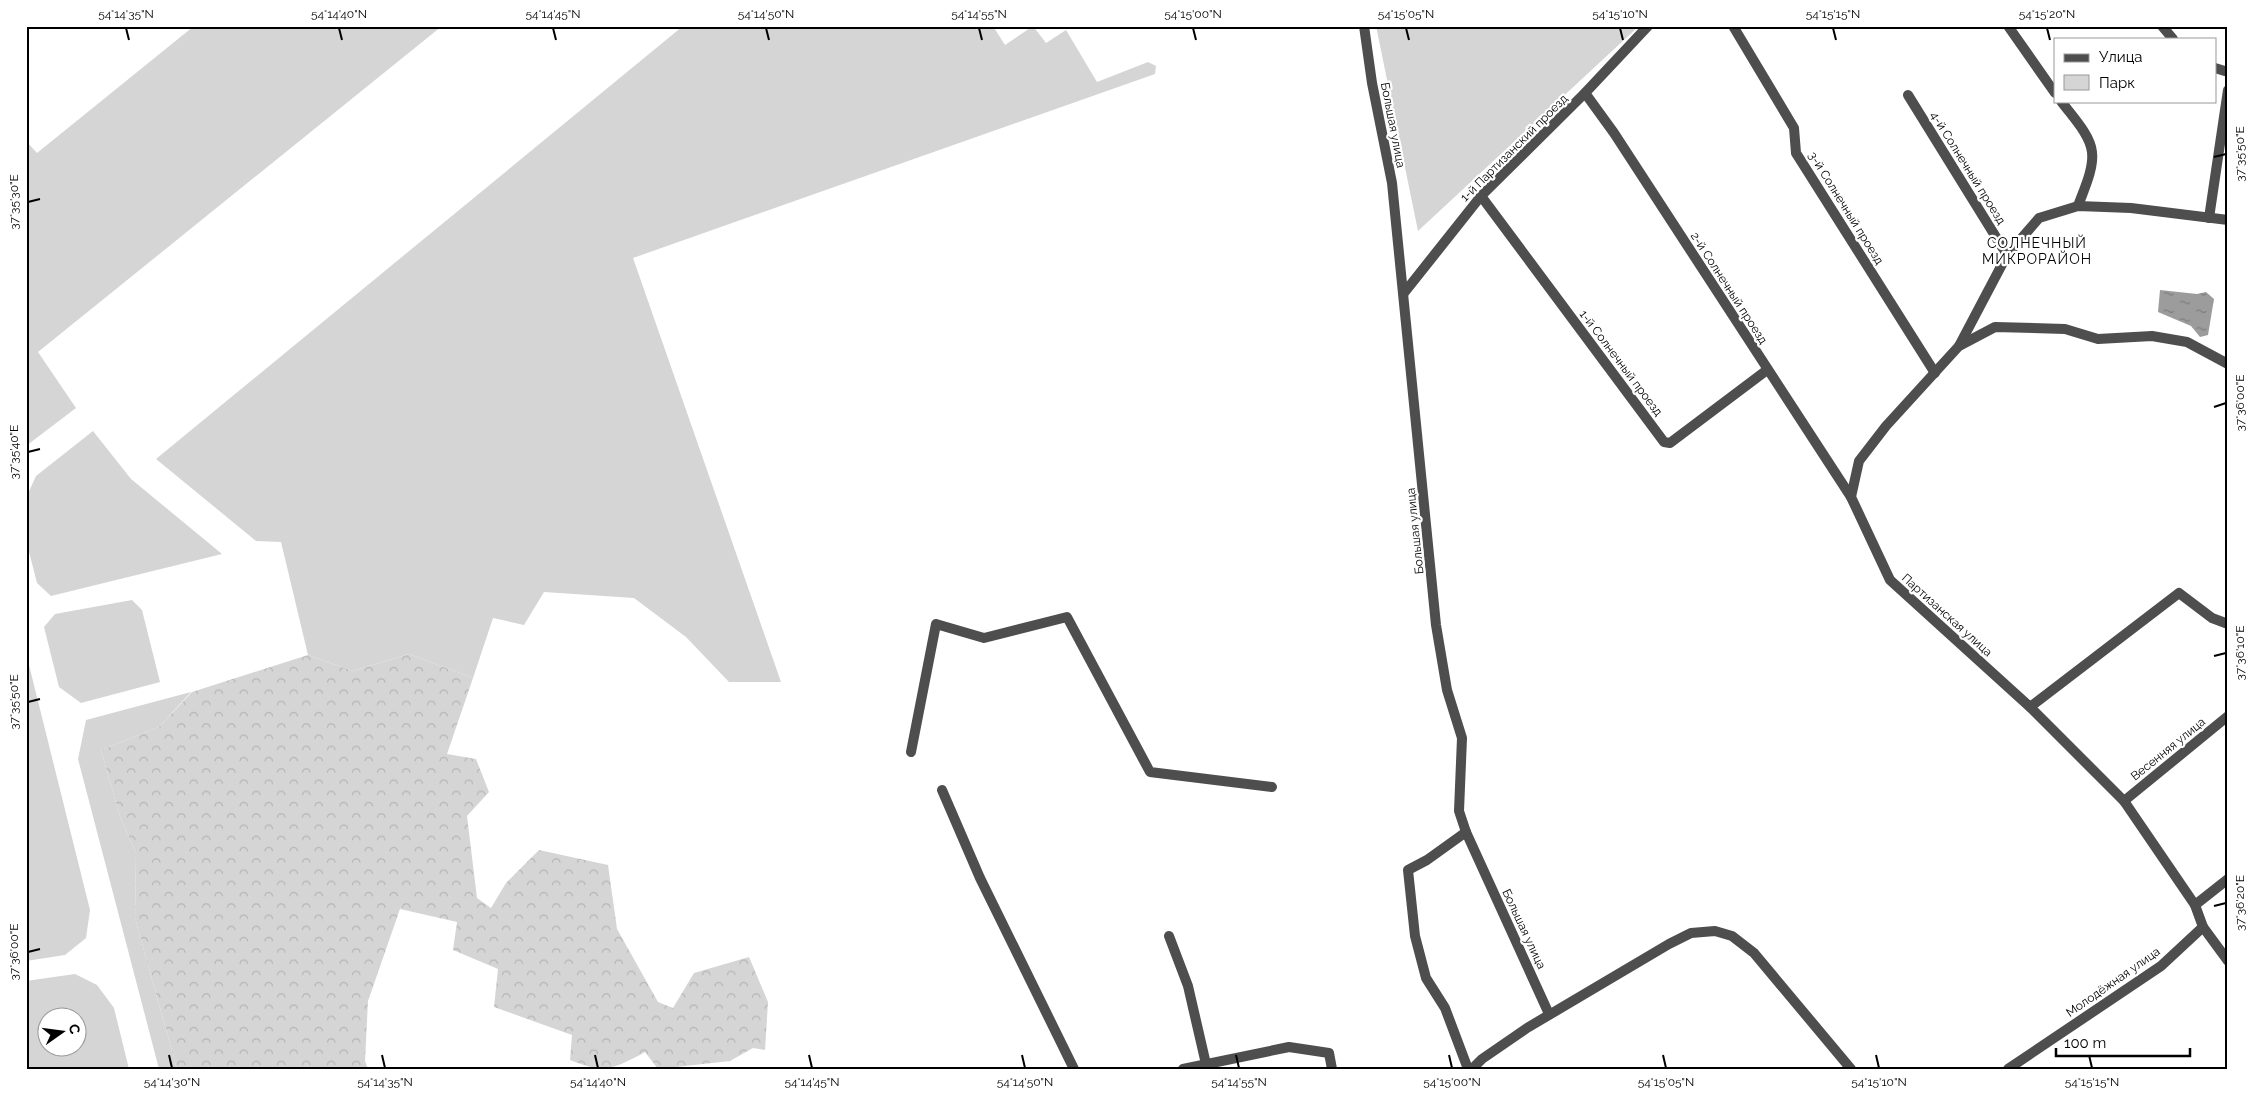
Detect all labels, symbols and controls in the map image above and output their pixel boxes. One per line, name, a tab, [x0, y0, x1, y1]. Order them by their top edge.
text: 54°14'35"N	[98, 7, 154, 21]
text: 54°14'40"N	[311, 7, 367, 21]
text: 54°14'45"N	[525, 7, 581, 21]
text: 54°14'50"N	[738, 7, 794, 21]
text: 54°14'55"N	[951, 7, 1007, 21]
text: 54°15'00"N	[1164, 7, 1222, 21]
text: 54°15'05"N	[1378, 7, 1434, 21]
text: 54°15'10"N	[1592, 7, 1648, 21]
text: 54°15'15"N	[1806, 7, 1860, 21]
text: 54°15'20"N	[2019, 7, 2075, 21]
legend	[2054, 38, 2216, 102]
text: Улица	[2099, 48, 2143, 66]
text: Парк	[2099, 74, 2135, 92]
street label: Большая улица	[1378, 81, 1408, 169]
street label: 1-й Партизанский проезд	[1458, 92, 1570, 204]
street label: 4-й Солнечный проезд	[1928, 109, 2009, 227]
text: 37°35'50"E	[2233, 126, 2247, 182]
street label: 3-й Солнечный проезд	[1806, 149, 1886, 267]
text: 37°35'30"E	[7, 174, 21, 230]
street label: 2-й Солнечный проезд	[1688, 230, 1770, 346]
district label: СОЛНЕЧНЫЙ МИКРОРАЙОН	[1982, 234, 2092, 267]
street label: 1-й Солнечный проезд	[1577, 307, 1665, 419]
text: 37°36'00"E	[2233, 374, 2247, 432]
text: 37°35'40"E	[7, 425, 21, 479]
street label: Большая улица	[1404, 487, 1426, 575]
street label: Партизанская улица	[1899, 571, 1995, 659]
text: 37°36'10"E	[2233, 626, 2247, 680]
text: 37°35'50"E	[7, 674, 21, 730]
street label: Весенняя улица	[2128, 715, 2208, 783]
text: 37°36'20"E	[2233, 875, 2247, 931]
street label: Большая улица	[1499, 887, 1549, 971]
text: 37°36'00"E	[7, 923, 21, 981]
street label: Молодёжная улица	[2063, 944, 2163, 1020]
north arrow	[38, 1008, 88, 1058]
text: С	[66, 1022, 84, 1036]
scale bar	[2056, 1025, 2190, 1057]
text: 100 m	[2064, 1034, 2106, 1052]
text: 54°14'30"N	[144, 1075, 200, 1089]
text: 54°14'35"N	[357, 1075, 413, 1089]
text: 54°14'40"N	[570, 1075, 626, 1089]
text: 54°14'45"N	[784, 1075, 840, 1089]
text: 54°14'50"N	[997, 1075, 1053, 1089]
text: 54°14'55"N	[1211, 1075, 1267, 1089]
text: 54°15'00"N	[1423, 1075, 1481, 1089]
text: 54°15'05"N	[1638, 1075, 1694, 1089]
text: 54°15'10"N	[1851, 1075, 1907, 1089]
text: 54°15'15"N	[2065, 1075, 2119, 1089]

